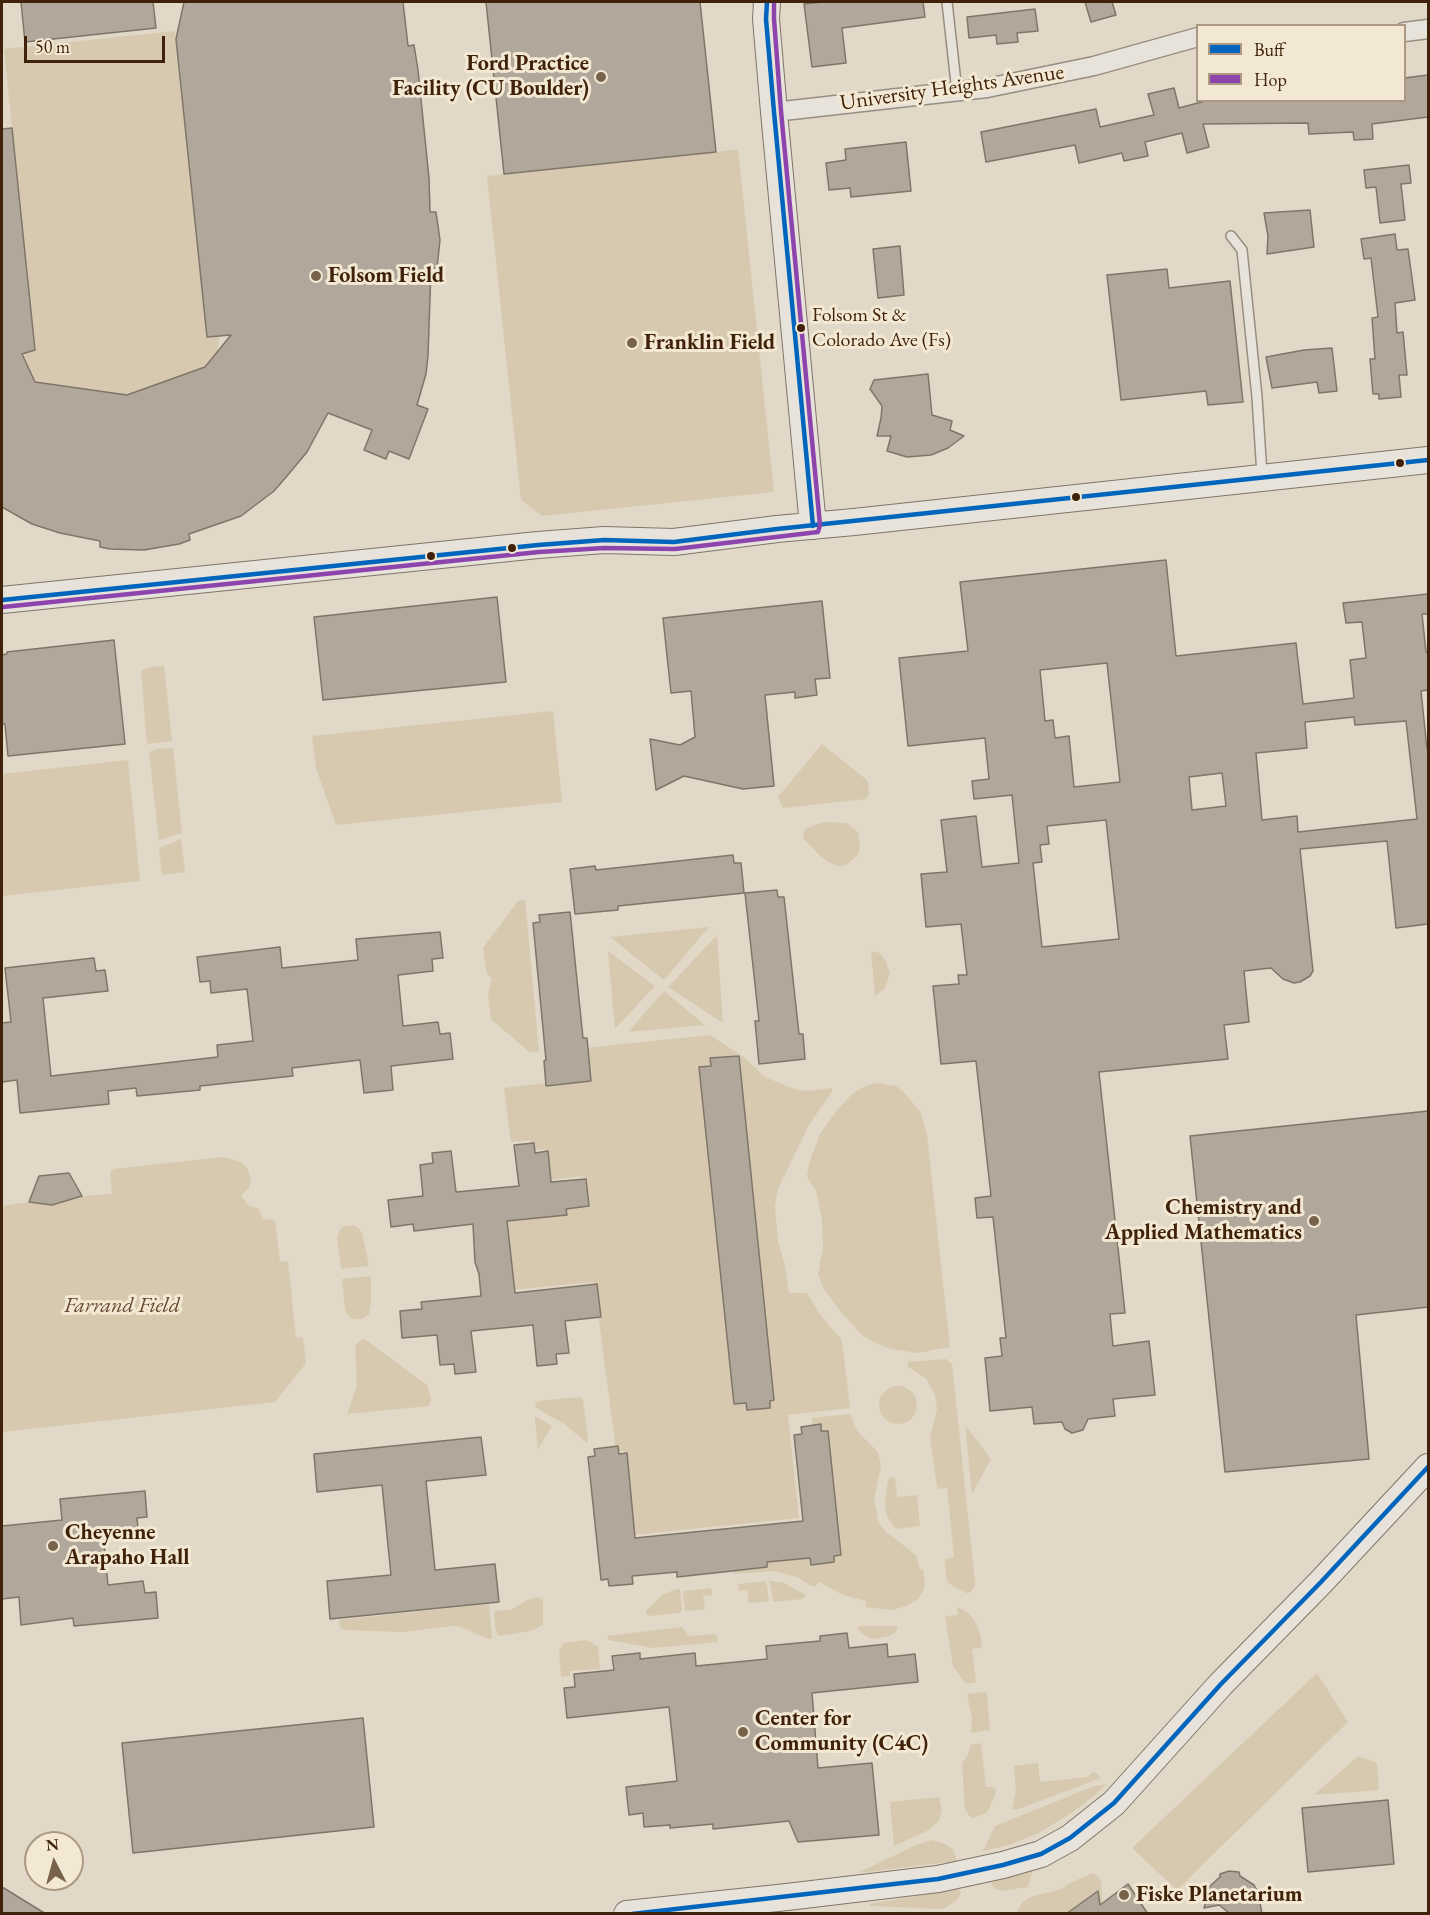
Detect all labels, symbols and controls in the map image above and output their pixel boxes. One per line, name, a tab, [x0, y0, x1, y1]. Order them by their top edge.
scale bar	[27, 24, 168, 62]
legend	[1196, 24, 1406, 102]
text: 50 m	[35, 35, 70, 58]
text: Buff	[1254, 38, 1284, 61]
place label: Ford Practice Facility (CU Boulder)	[392, 51, 589, 102]
street label: University Heights Avenue	[838, 59, 1066, 117]
text: Hop	[1254, 68, 1287, 91]
marker: Ford Practice Facility (CU Boulder)	[594, 70, 608, 84]
place label: Folsom Field	[328, 263, 444, 289]
marker: Folsom Field	[309, 269, 323, 283]
place label: Folsom St & Colorado Ave (Fs)	[812, 304, 951, 351]
marker: Folsom St & Colorado Ave (Fs)	[795, 322, 807, 334]
place label: Franklin Field	[644, 330, 775, 356]
marker: Franklin Field	[625, 336, 639, 350]
unlabelled marker	[1394, 457, 1406, 469]
unlabelled marker	[1070, 491, 1082, 503]
unlabelled marker	[506, 542, 518, 554]
unlabelled marker	[425, 550, 437, 562]
place label: Chemistry and Applied Mathematics	[1105, 1195, 1302, 1246]
marker: Chemistry and Applied Mathematics	[1307, 1214, 1321, 1228]
park label: Farrand Field	[64, 1293, 180, 1319]
place label: Cheyenne Arapaho Hall	[65, 1520, 190, 1572]
marker: Cheyenne Arapaho Hall	[46, 1539, 60, 1553]
place label: Center for Community (C4C)	[755, 1706, 928, 1758]
marker: Center for Community (C4C)	[736, 1725, 750, 1739]
north arrow	[24, 1831, 84, 1891]
text: N	[45, 1833, 60, 1856]
place label: Fiske Planetarium	[1136, 1882, 1303, 1908]
marker: Fiske Planetarium	[1117, 1888, 1131, 1902]

